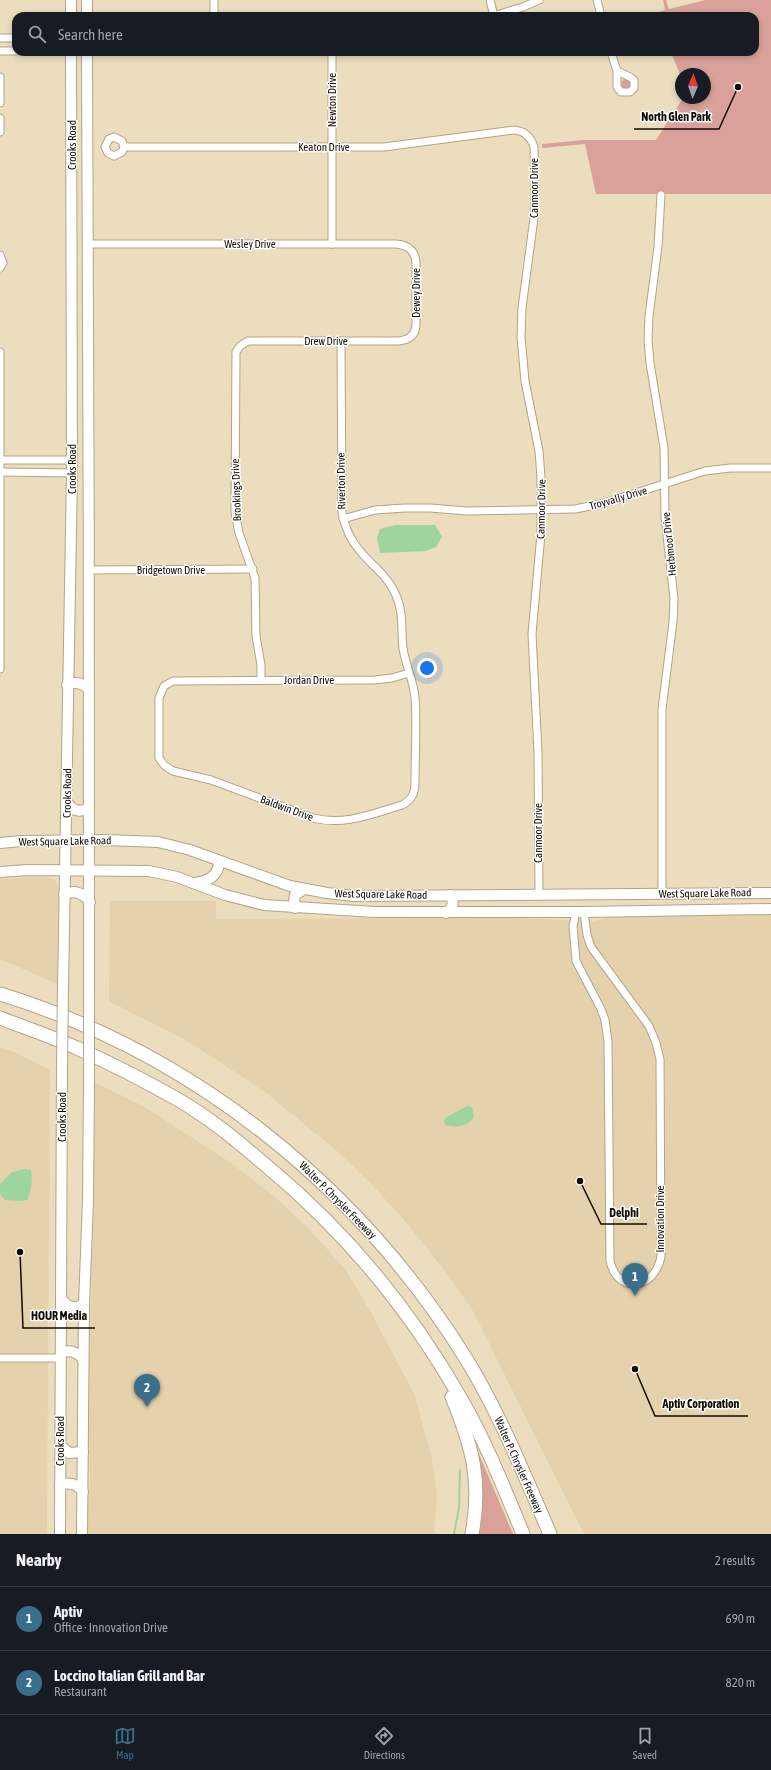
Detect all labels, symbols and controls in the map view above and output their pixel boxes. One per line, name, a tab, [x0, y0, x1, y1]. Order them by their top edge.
search box	[12, 12, 759, 56]
icon: search	[26, 23, 48, 45]
text: Search here	[58, 26, 123, 43]
north arrow	[675, 68, 711, 104]
street label: Newton Drive	[326, 73, 338, 127]
callout: North Glen Park	[634, 105, 719, 129]
text: North Glen Park	[641, 110, 711, 124]
street label: Crooks Road	[66, 120, 78, 170]
street label: Keaton Drive	[298, 141, 350, 153]
street label: Canmoor Drive	[528, 158, 540, 218]
street label: Wesley Drive	[224, 238, 276, 250]
street label: Dewey Drive	[410, 268, 422, 318]
street label: Drew Drive	[304, 335, 348, 347]
street label: Crooks Road	[66, 444, 78, 494]
street label: Riverton Drive	[335, 452, 347, 510]
street label: Brookings Drive	[229, 458, 243, 522]
street label: Canmoor Drive	[534, 479, 548, 539]
street label: Troyvally Drive	[588, 484, 648, 512]
street label: Herbmoor Drive	[660, 511, 678, 577]
street label: Bridgetown Drive	[137, 564, 205, 576]
your location	[417, 658, 437, 678]
street label: Jordan Drive	[284, 674, 334, 686]
street label: Crooks Road	[61, 768, 73, 818]
street label: Baldwin Drive	[259, 793, 315, 823]
street label: Canmoor Drive	[532, 803, 544, 863]
street label: West Square Lake Road	[19, 834, 111, 848]
street label: West Square Lake Road	[659, 886, 751, 900]
street label: West Square Lake Road	[335, 887, 427, 901]
street label: Crooks Road	[56, 1092, 68, 1142]
street label: Walter P. Chrysler Freeway	[297, 1159, 379, 1241]
street label: Innovation Drive	[654, 1185, 666, 1253]
callout: Delphi	[601, 1200, 647, 1224]
text: Delphi	[609, 1206, 639, 1220]
pin: 1	[622, 1263, 648, 1296]
callout: HOUR Media	[23, 1304, 95, 1328]
text: HOUR Media	[31, 1309, 87, 1323]
pin: 2	[134, 1374, 160, 1407]
callout: Aptiv Corporation	[655, 1392, 748, 1416]
text: Aptiv Corporation	[662, 1397, 740, 1411]
street label: Walter P. Chrysler Freeway	[492, 1415, 546, 1515]
street label: Crooks Road	[54, 1416, 66, 1466]
text: Nearby	[16, 1550, 62, 1570]
text: 2 results	[715, 1553, 755, 1568]
text: Aptiv	[54, 1603, 82, 1620]
text: 1	[26, 1611, 32, 1626]
text: 690 m	[726, 1611, 755, 1626]
text: Office · Innovation Drive	[54, 1620, 168, 1635]
text: Loccino Italian Grill and Bar	[54, 1667, 204, 1684]
text: 2	[26, 1675, 32, 1690]
text: 820 m	[726, 1675, 755, 1690]
text: Restaurant	[54, 1684, 107, 1699]
tab: Map	[114, 1725, 136, 1761]
tab: Directions	[364, 1725, 405, 1761]
tab: Saved	[633, 1725, 657, 1761]

